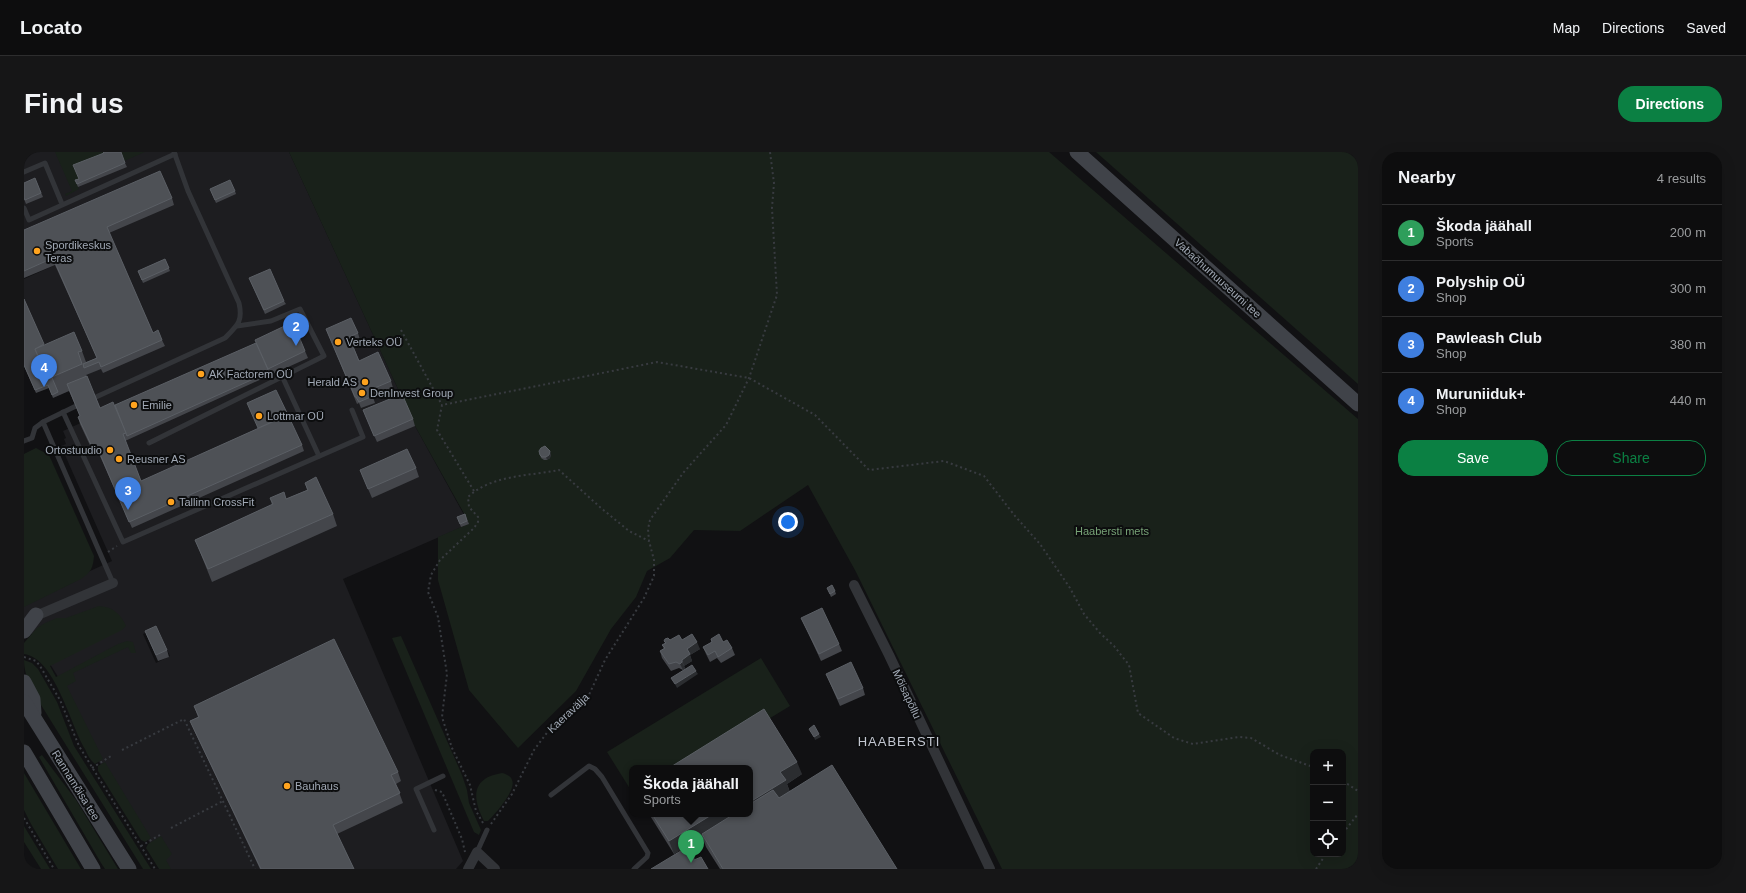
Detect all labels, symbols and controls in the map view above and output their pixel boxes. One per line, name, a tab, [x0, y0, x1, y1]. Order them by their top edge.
text: Locato	[20, 17, 82, 38]
text: Map	[1553, 20, 1580, 36]
text: Directions	[1602, 20, 1664, 36]
text: Saved	[1686, 20, 1726, 36]
button: Directions	[1618, 86, 1722, 122]
text: Find us	[24, 88, 124, 119]
text: Nearby	[1398, 168, 1456, 187]
text: 4 results	[1657, 171, 1706, 186]
text: Škoda jäähall	[1436, 217, 1532, 234]
text: 1	[1407, 225, 1415, 240]
text: 200 m	[1670, 225, 1706, 240]
text: Sports	[1436, 234, 1474, 249]
street label: Vabaõhumuuseumi tee	[1172, 236, 1264, 320]
place label: Spordikeskus Teras	[45, 239, 112, 264]
marker: Spordikeskus Teras	[32, 246, 42, 256]
text: Polyship OÜ	[1436, 273, 1525, 290]
text: 2	[1407, 281, 1415, 296]
text: 300 m	[1670, 281, 1706, 296]
text: Shop	[1436, 290, 1466, 305]
pin: 2	[283, 313, 309, 346]
text: Pawleash Club	[1436, 329, 1542, 346]
place label: Verteks OÜ	[346, 336, 402, 348]
marker: Verteks OÜ	[333, 337, 343, 347]
text: 3	[1407, 337, 1415, 352]
text: 380 m	[1670, 337, 1706, 352]
text: Shop	[1436, 346, 1466, 361]
pin: 4	[31, 354, 57, 387]
place label: AK Factorem OÜ	[209, 368, 293, 380]
marker: AK Factorem OÜ	[196, 369, 206, 379]
place label: Herald AS	[307, 376, 357, 388]
marker: Herald AS	[360, 377, 370, 387]
text: Muruniiduk+	[1436, 385, 1526, 402]
place label: DenInvest Group	[370, 387, 453, 399]
marker: DenInvest Group	[357, 388, 367, 398]
text: 4	[1407, 393, 1415, 408]
text: 440 m	[1670, 393, 1706, 408]
place label: Emilie	[142, 399, 172, 411]
marker: Emilie	[129, 400, 139, 410]
text: Shop	[1436, 402, 1466, 417]
place label: Lottmar OÜ	[267, 410, 324, 422]
marker: Lottmar OÜ	[254, 411, 264, 421]
button: Save	[1398, 440, 1548, 476]
button: Share	[1556, 440, 1706, 476]
place label: Ortostuudio	[45, 444, 102, 456]
marker: Ortostuudio	[105, 445, 115, 455]
place label: Reusner AS	[127, 453, 186, 465]
marker: Reusner AS	[114, 454, 124, 464]
pin: 3	[115, 477, 141, 510]
place label: Tallinn CrossFit	[179, 496, 254, 508]
marker: Tallinn CrossFit	[166, 497, 176, 507]
your location	[778, 512, 798, 532]
park label: Haabersti mets	[1075, 525, 1149, 537]
street label: Mõisapõllu	[890, 668, 924, 720]
street label: Kaeravälja	[545, 690, 592, 735]
district label: HAABERSTI	[858, 734, 940, 749]
street label: Rannamõisa tee	[50, 748, 102, 822]
map controls	[1310, 749, 1346, 857]
button: +	[1310, 749, 1346, 785]
popup	[629, 765, 753, 817]
text: Škoda jäähall	[643, 775, 739, 792]
place label: Bauhaus	[295, 780, 339, 792]
marker: Bauhaus	[282, 781, 292, 791]
button: −	[1310, 785, 1346, 821]
text: Sports	[643, 792, 681, 807]
button: locate	[1310, 821, 1346, 857]
pin: 1	[678, 830, 704, 863]

